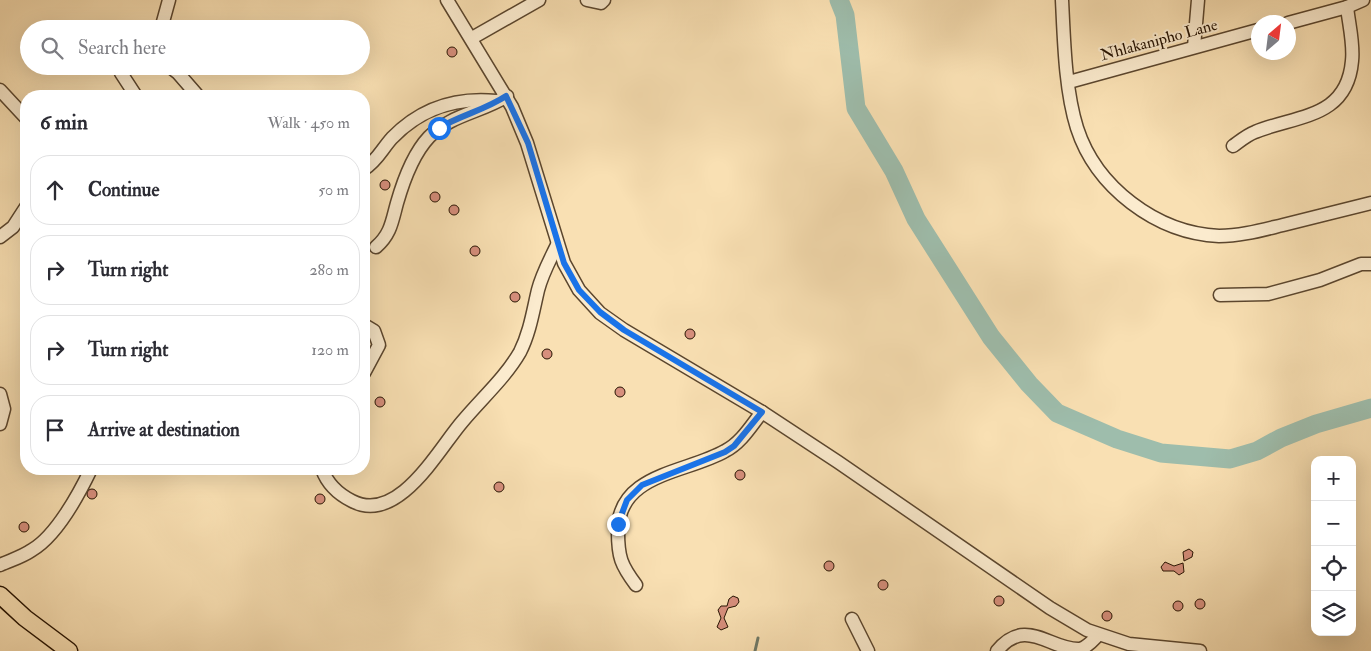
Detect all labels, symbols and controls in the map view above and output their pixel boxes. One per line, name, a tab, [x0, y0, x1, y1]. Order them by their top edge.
street label: Nhlakanipho Lane	[1098, 15, 1220, 66]
north arrow	[1251, 15, 1296, 60]
search box	[20, 20, 370, 75]
icon: search	[38, 34, 66, 62]
text: Search here	[78, 36, 166, 60]
text: 6 min	[40, 109, 88, 136]
text: Walk · 450 m	[267, 113, 350, 133]
route start	[428, 117, 451, 140]
icon: ahead	[41, 176, 69, 204]
text: Continue	[88, 178, 159, 202]
text: 50 m	[318, 180, 349, 200]
icon: right	[41, 256, 69, 284]
text: Turn right	[88, 258, 168, 282]
text: 280 m	[309, 260, 349, 280]
icon: right	[41, 336, 69, 364]
text: Turn right	[88, 338, 168, 362]
text: 120 m	[311, 340, 349, 360]
icon: arrive	[41, 416, 69, 444]
text: Arrive at destination	[88, 418, 240, 442]
map controls	[1311, 456, 1356, 636]
button: +	[1311, 456, 1356, 501]
button: −	[1311, 501, 1356, 546]
route end	[607, 513, 630, 536]
button: locate	[1311, 546, 1356, 591]
button: layers	[1311, 591, 1356, 636]

